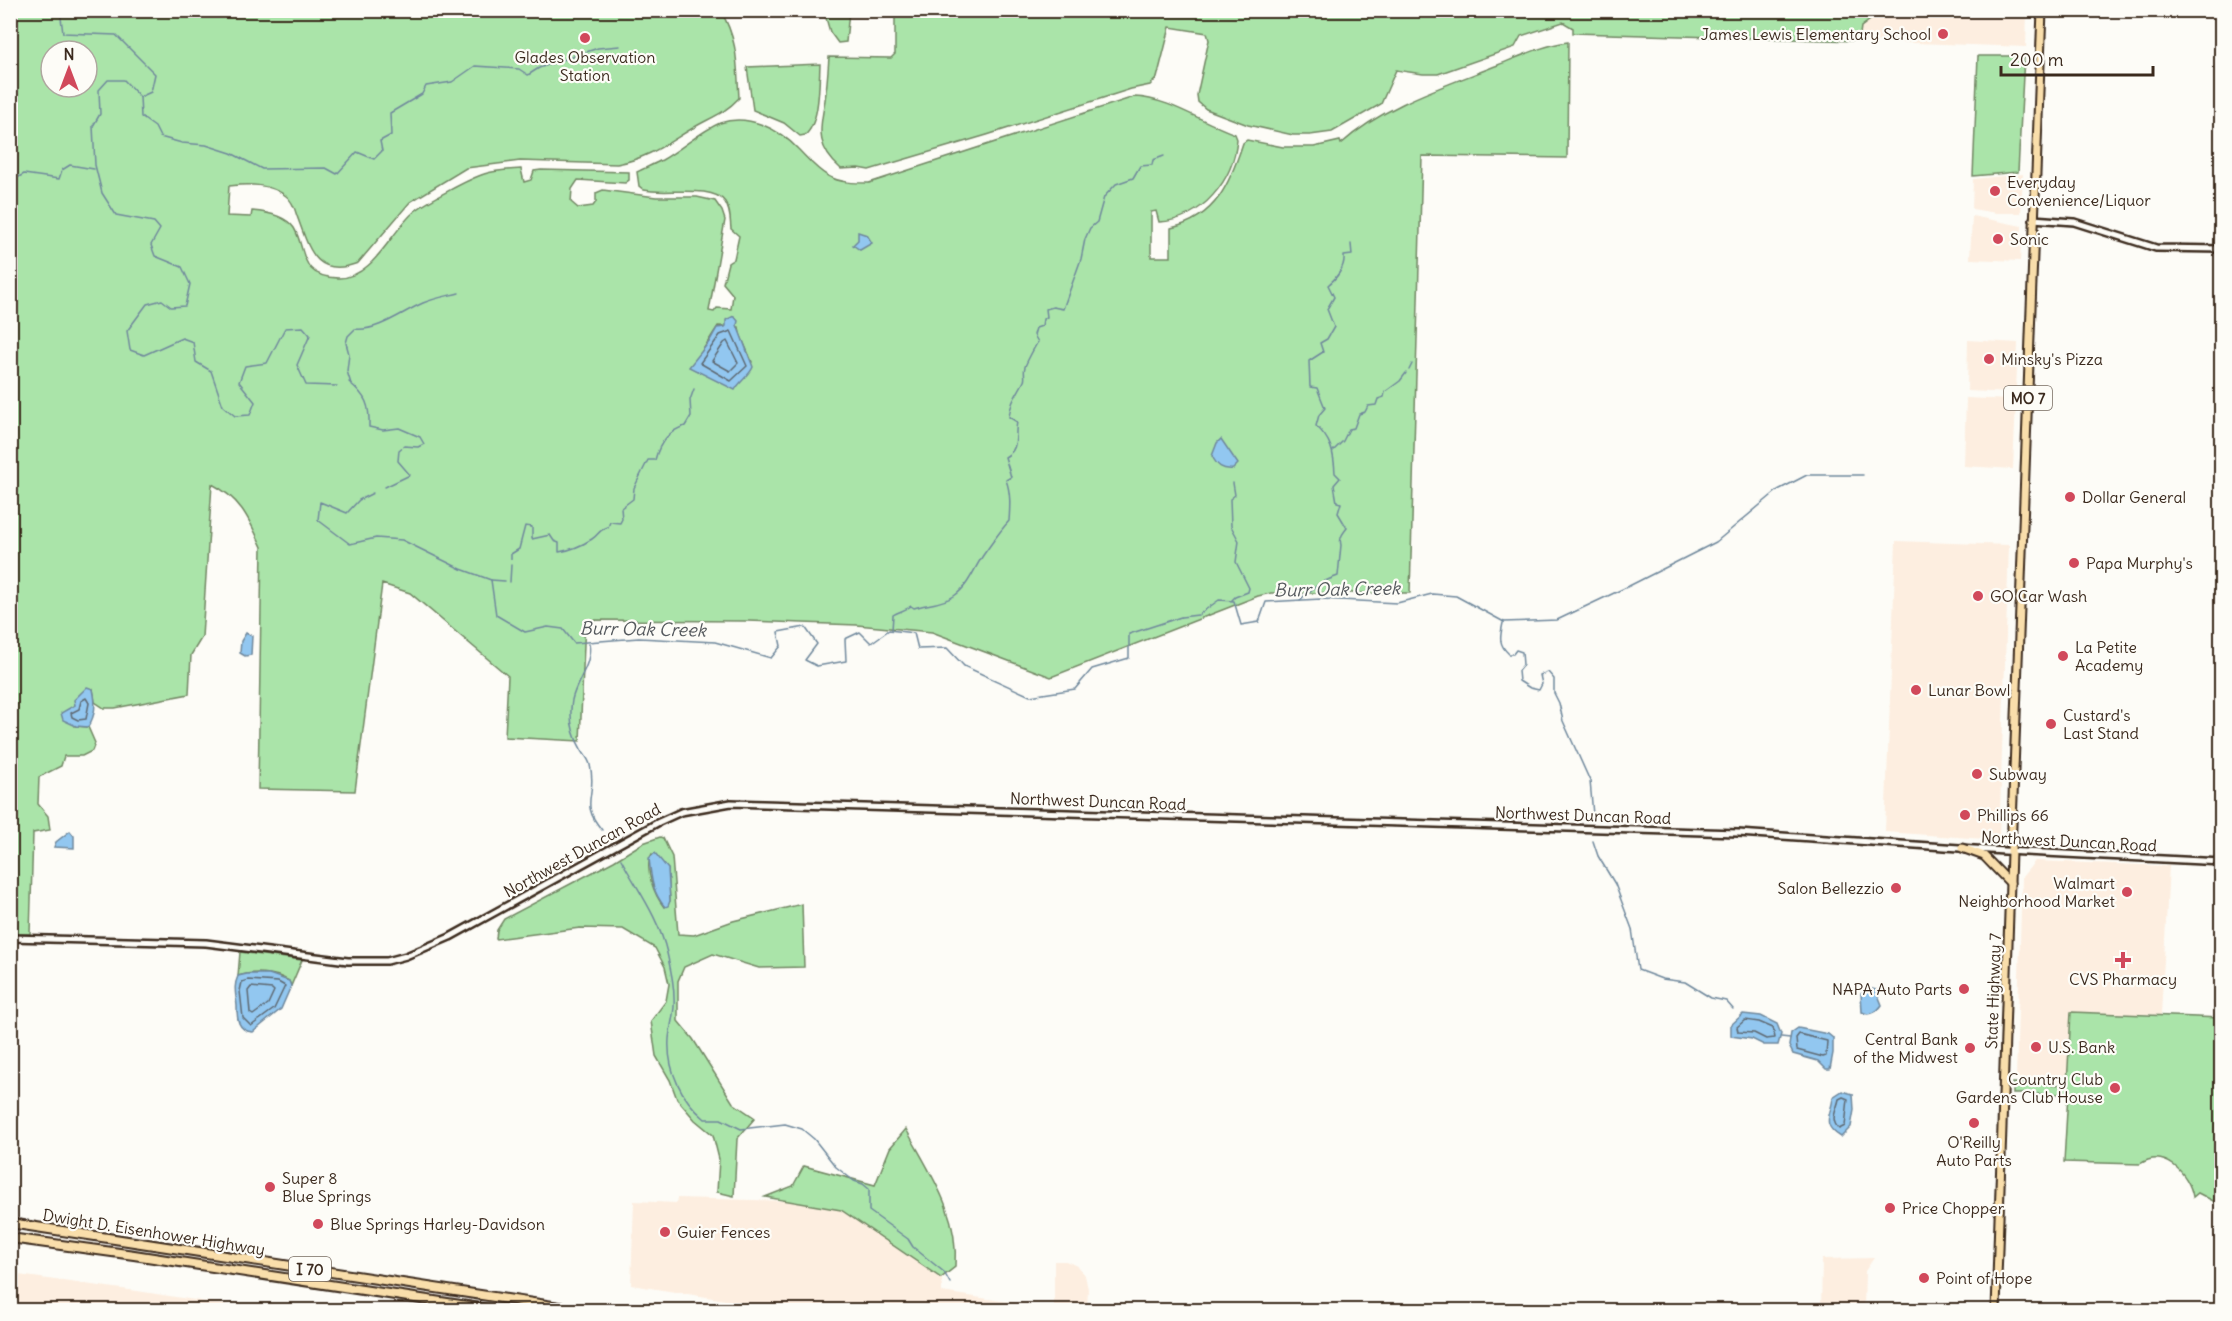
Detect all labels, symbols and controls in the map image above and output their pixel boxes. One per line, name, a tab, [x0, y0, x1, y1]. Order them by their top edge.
place label: James Lewis Elementary School	[1701, 24, 1931, 44]
marker: James Lewis Elementary School	[1936, 27, 1950, 41]
marker: Glades Observation Station	[578, 31, 592, 45]
north arrow	[39, 39, 99, 99]
scale bar	[2001, 39, 2152, 77]
text: N	[63, 44, 75, 64]
place label: Glades Observation Station	[515, 47, 655, 85]
text: 200 m	[2010, 48, 2064, 71]
place label: Everyday Convenience/Liquor	[2007, 172, 2151, 210]
marker: Everyday Convenience/Liquor	[1988, 184, 2002, 198]
place label: Sonic	[2010, 229, 2049, 249]
marker: Sonic	[1991, 232, 2005, 246]
place label: Minsky's Pizza	[2001, 349, 2103, 369]
marker: Minsky's Pizza	[1982, 352, 1996, 366]
road number: MO 7	[2004, 386, 2052, 410]
place label: Dollar General	[2082, 487, 2186, 507]
marker: Dollar General	[2063, 490, 2077, 504]
place label: Papa Murphy's	[2086, 553, 2193, 573]
marker: Papa Murphy's	[2067, 556, 2081, 570]
water label: Burr Oak Creek	[1274, 576, 1402, 602]
place label: GO Car Wash	[1990, 586, 2087, 606]
marker: GO Car Wash	[1971, 589, 1985, 603]
water label: Burr Oak Creek	[580, 616, 708, 642]
place label: La Petite Academy	[2075, 637, 2143, 675]
marker: La Petite Academy	[2056, 649, 2070, 663]
place label: Lunar Bowl	[1928, 680, 2010, 700]
marker: Lunar Bowl	[1909, 683, 1923, 697]
place label: Custard's Last Stand	[2063, 705, 2139, 743]
marker: Custard's Last Stand	[2044, 717, 2058, 731]
place label: Subway	[1989, 764, 2047, 784]
marker: Subway	[1970, 767, 1984, 781]
street label: Northwest Duncan Road	[1010, 788, 1186, 814]
street label: Northwest Duncan Road	[500, 799, 664, 901]
street label: Northwest Duncan Road	[1495, 802, 1671, 828]
place label: Phillips 66	[1977, 805, 2049, 825]
marker: Phillips 66	[1958, 808, 1972, 822]
street label: Northwest Duncan Road	[1980, 826, 2158, 856]
place label: Walmart Neighborhood Market	[1958, 873, 2116, 911]
place label: Salon Bellezzio	[1778, 878, 1884, 898]
marker: Salon Bellezzio	[1889, 881, 1903, 895]
marker: Walmart Neighborhood Market	[2120, 885, 2134, 899]
street label: State Highway 7	[1981, 932, 2005, 1049]
marker: CVS Pharmacy	[2116, 953, 2130, 967]
place label: CVS Pharmacy	[2069, 969, 2177, 989]
place label: NAPA Auto Parts	[1832, 979, 1952, 999]
marker: NAPA Auto Parts	[1957, 982, 1971, 996]
place label: Central Bank of the Midwest	[1853, 1029, 1959, 1067]
place label: U.S. Bank	[2048, 1037, 2115, 1057]
marker: U.S. Bank	[2029, 1040, 2043, 1054]
marker: Central Bank of the Midwest	[1963, 1041, 1977, 1055]
place label: Country Club Gardens Club House	[1956, 1069, 2103, 1107]
marker: Country Club Gardens Club House	[2108, 1081, 2122, 1095]
marker: O'Reilly Auto Parts	[1967, 1116, 1981, 1130]
place label: O'Reilly Auto Parts	[1936, 1132, 2012, 1170]
place label: Super 8 Blue Springs	[282, 1168, 371, 1206]
marker: Super 8 Blue Springs	[263, 1180, 277, 1194]
place label: Price Chopper	[1902, 1198, 2005, 1218]
marker: Price Chopper	[1883, 1201, 1897, 1215]
street label: Dwight D. Eisenhower Highway	[41, 1205, 267, 1259]
place label: Blue Springs Harley-Davidson	[330, 1214, 545, 1234]
marker: Blue Springs Harley-Davidson	[311, 1217, 325, 1231]
place label: Guier Fences	[677, 1222, 770, 1242]
marker: Guier Fences	[658, 1225, 672, 1239]
road number: I 70	[289, 1257, 331, 1281]
place label: Point of Hope	[1936, 1268, 2032, 1288]
marker: Point of Hope	[1917, 1271, 1931, 1285]

